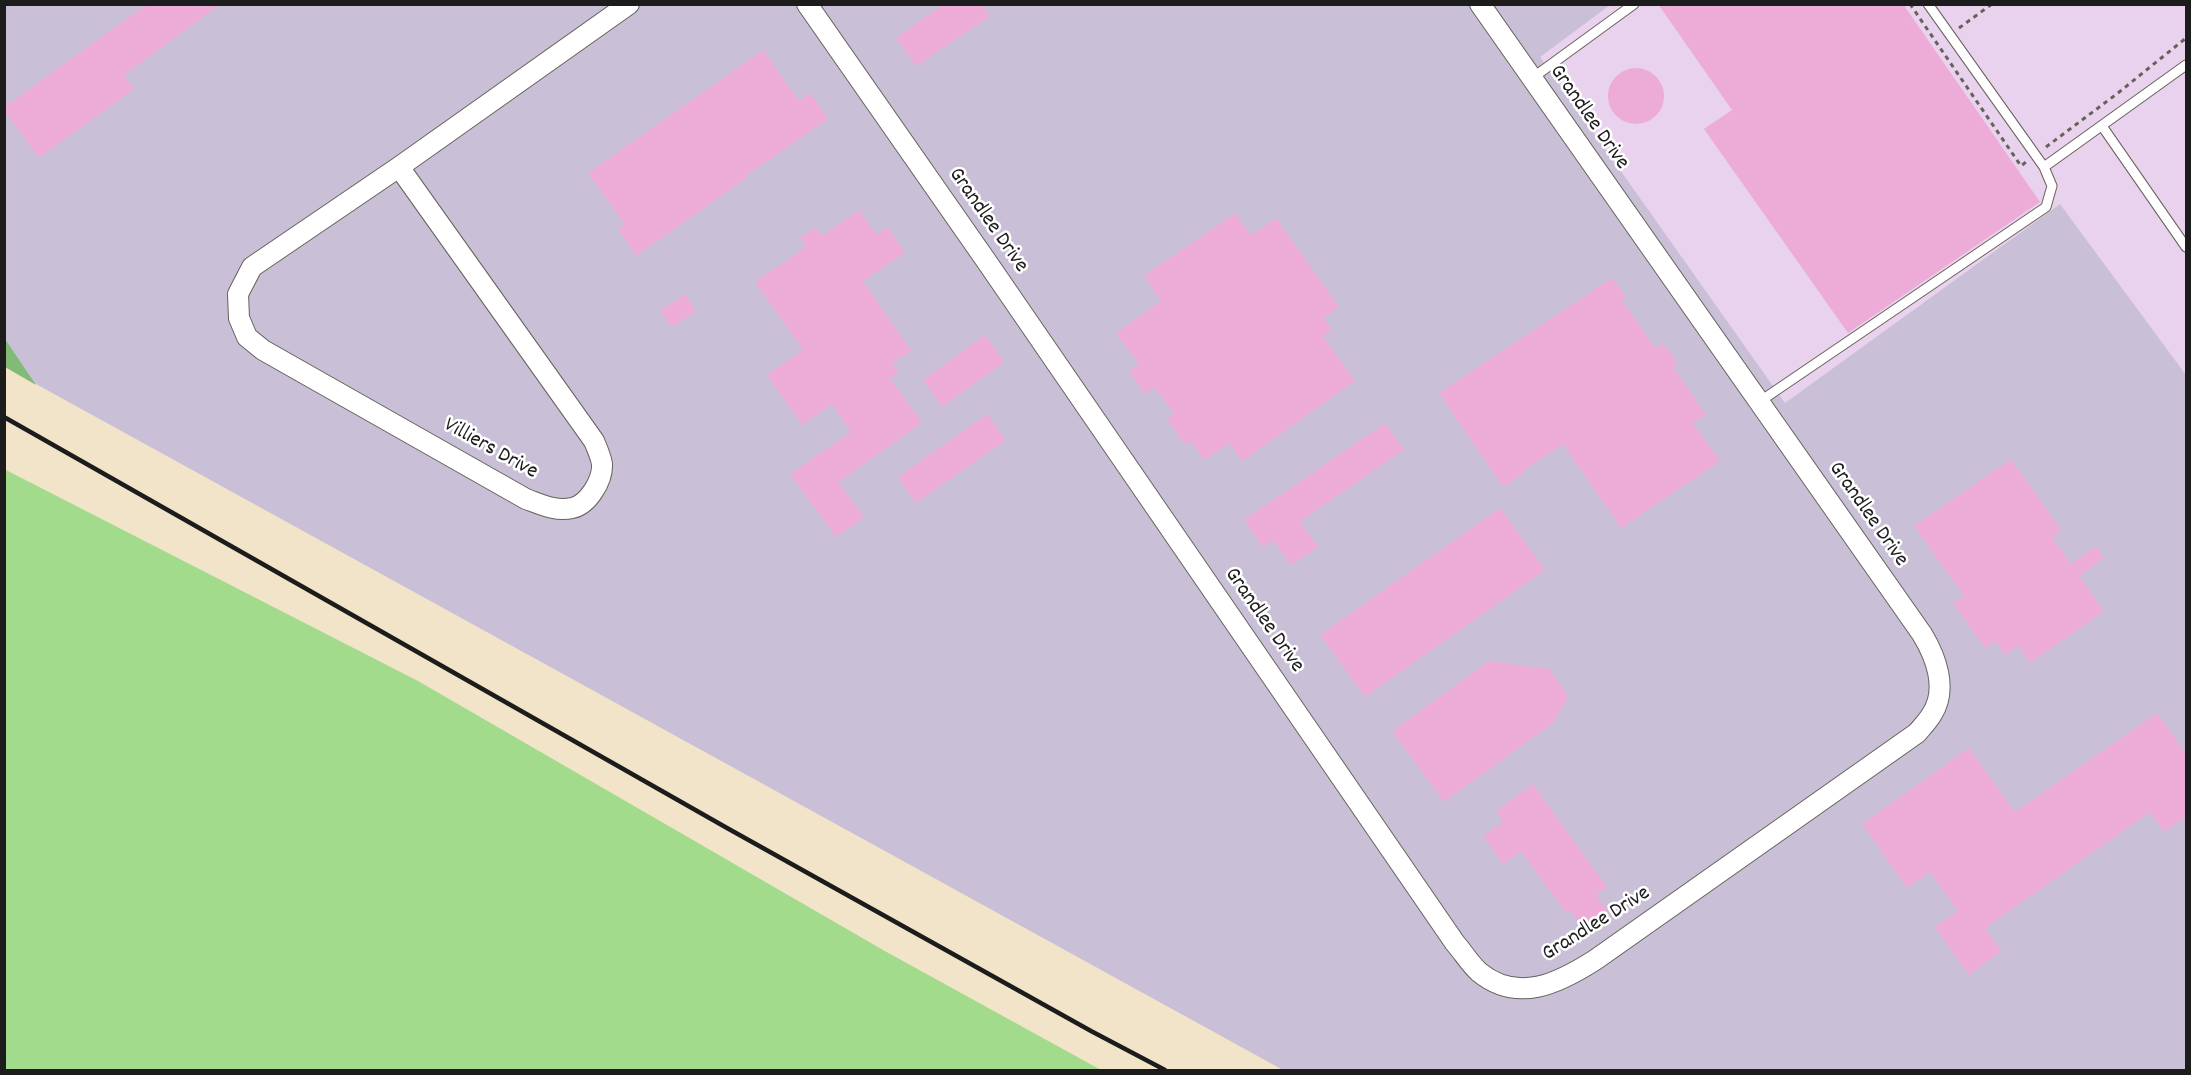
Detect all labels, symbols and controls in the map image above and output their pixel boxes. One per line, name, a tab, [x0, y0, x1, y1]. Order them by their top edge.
street label: Grandlee Drive	[1542, 60, 1634, 176]
street label: Grandlee Drive	[941, 163, 1033, 279]
street label: Villiers Drive	[438, 413, 542, 487]
street label: Grandlee Drive	[1821, 457, 1913, 573]
street label: Grandlee Drive	[1217, 563, 1309, 679]
street label: Grandlee Drive	[1538, 881, 1656, 969]

